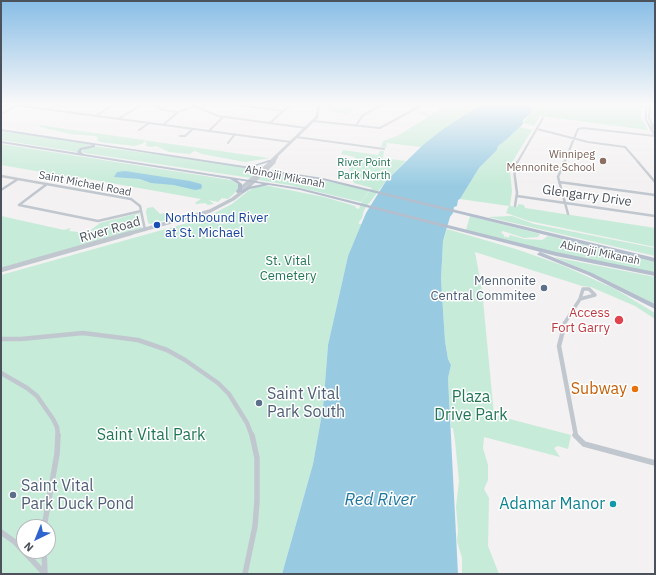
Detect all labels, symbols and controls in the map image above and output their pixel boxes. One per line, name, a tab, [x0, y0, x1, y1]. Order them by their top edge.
place label: Winnipeg Mennonite School	[506, 148, 595, 174]
park label: River Point Park North	[337, 156, 391, 182]
marker: Winnipeg Mennonite School	[598, 156, 608, 166]
street label: Abinojii Mikanah	[244, 163, 326, 191]
street label: Saint Michael Road	[38, 169, 132, 199]
street label: Glengarry Drive	[541, 182, 633, 210]
place label: Northbound River at St. Michael	[165, 210, 268, 241]
street label: River Road	[78, 214, 142, 246]
marker: Northbound River at St. Michael	[152, 220, 162, 230]
street label: Abinojii Mikanah	[559, 238, 641, 268]
park label: St. Vital Cemetery	[260, 253, 316, 284]
place label: Mennonite Central Commitee	[430, 273, 536, 304]
marker: Mennonite Central Commitee	[539, 283, 549, 293]
place label: Access Fort Garry	[551, 305, 610, 336]
marker: Access Fort Garry	[613, 314, 625, 326]
place label: Subway	[571, 379, 627, 399]
place label: Saint Vital Park South	[267, 384, 345, 422]
marker: Subway	[630, 384, 640, 394]
park label: Plaza Drive Park	[434, 387, 508, 425]
marker: Saint Vital Park South	[254, 398, 264, 408]
park label: Saint Vital Park	[97, 425, 205, 445]
place label: Saint Vital Park Duck Pond	[21, 476, 134, 514]
marker: Saint Vital Park Duck Pond	[8, 490, 18, 500]
water label: Red River	[345, 490, 415, 510]
place label: Adamar Manor	[499, 494, 605, 514]
marker: Adamar Manor	[608, 499, 618, 509]
north arrow	[16, 519, 56, 559]
text: N	[21, 539, 36, 555]

